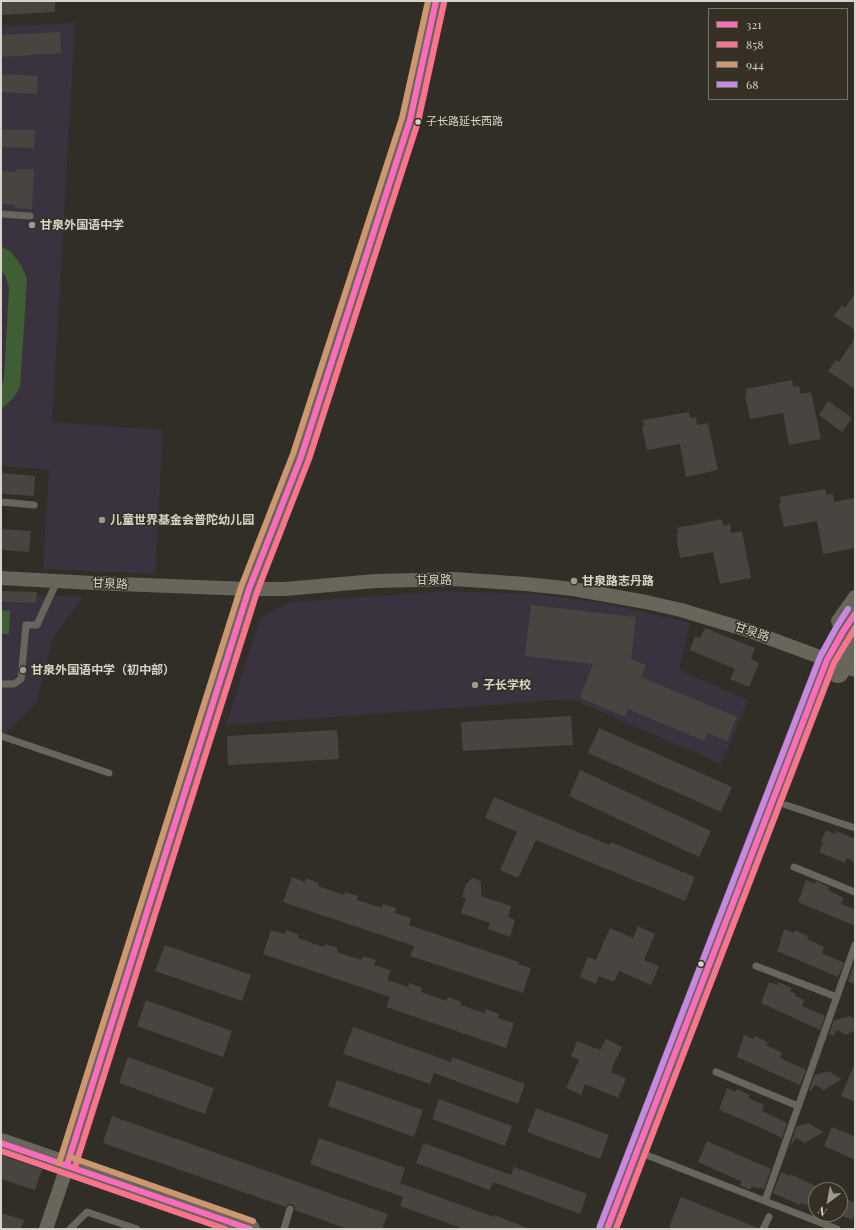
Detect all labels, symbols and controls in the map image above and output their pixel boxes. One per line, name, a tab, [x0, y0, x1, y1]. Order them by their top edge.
legend	[708, 8, 848, 100]
text: 321	[746, 16, 762, 32]
text: 858	[746, 36, 763, 52]
text: 944	[746, 56, 764, 72]
text: 68	[746, 76, 758, 92]
place label: 子长路延长西路	[426, 115, 503, 129]
marker: 子长路延长西路	[413, 117, 423, 127]
place label: 甘泉外国语中学	[40, 218, 124, 232]
marker: 甘泉外国语中学	[27, 220, 37, 230]
place label: 儿童世界基金会普陀幼儿园	[110, 513, 254, 527]
marker: 儿童世界基金会普陀幼儿园	[97, 515, 107, 525]
street label: 甘泉路	[416, 573, 452, 587]
place label: 甘泉路志丹路	[582, 574, 654, 588]
street label: 甘泉路	[92, 576, 128, 592]
marker: 甘泉路志丹路	[569, 576, 579, 586]
street label: 甘泉路	[733, 619, 771, 645]
place label: 甘泉外国语中学（初中部）	[31, 663, 175, 677]
marker: 甘泉外国语中学（初中部）	[18, 665, 28, 675]
place label: 子长学校	[483, 678, 531, 692]
marker: 子长学校	[470, 680, 480, 690]
unlabelled marker	[696, 959, 706, 969]
north arrow	[808, 1182, 848, 1222]
text: N	[815, 1203, 829, 1220]

